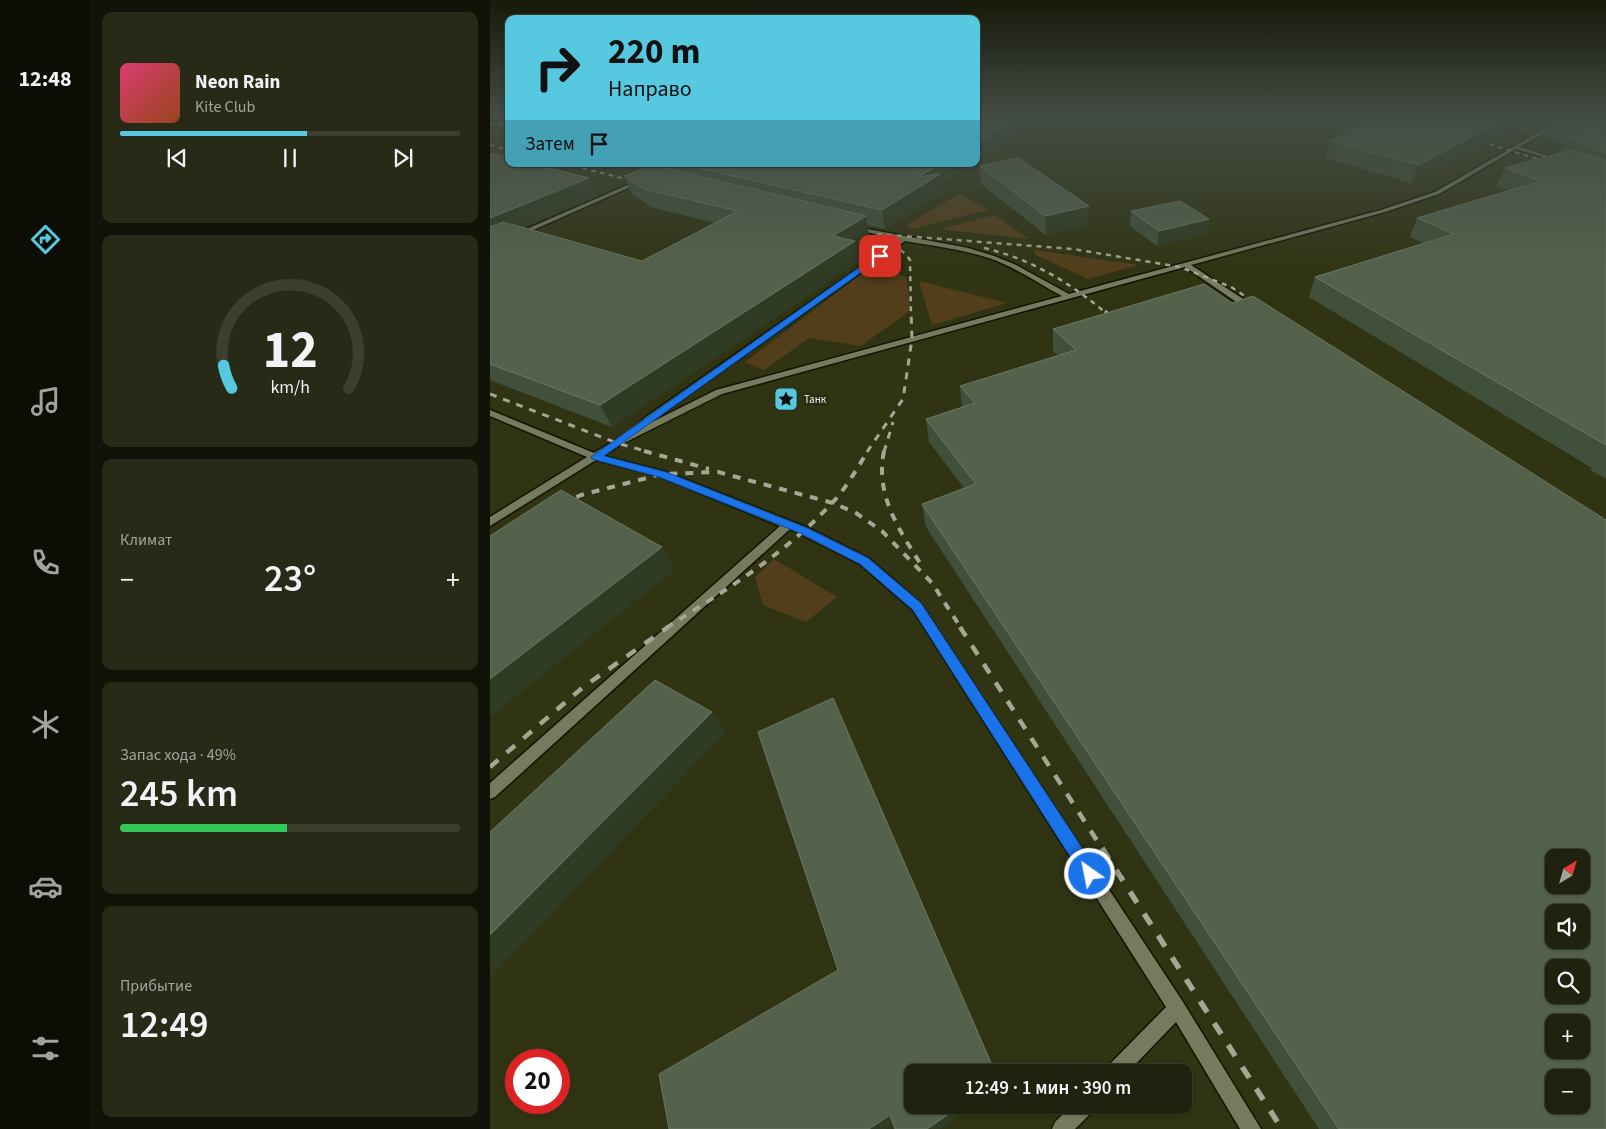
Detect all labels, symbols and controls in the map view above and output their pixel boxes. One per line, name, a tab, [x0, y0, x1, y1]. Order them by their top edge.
text: 220 m	[608, 27, 700, 77]
icon: right	[525, 35, 590, 100]
text: 12:48	[18, 63, 72, 95]
text: Neon Rain	[195, 69, 280, 96]
text: Направо	[608, 73, 692, 105]
text: Kite Club	[195, 96, 255, 118]
icon: arrive	[585, 130, 613, 158]
text: Затем	[525, 131, 575, 158]
icon: previous	[163, 144, 191, 172]
icon: pause	[276, 144, 304, 172]
icon: next	[389, 144, 417, 172]
icon: directions	[28, 222, 63, 257]
pin	[859, 235, 901, 277]
icon: arrive	[866, 242, 894, 270]
text: 12	[263, 314, 317, 388]
text: km/h	[270, 375, 310, 400]
icon: music	[28, 384, 63, 419]
place icon: Танк	[773, 386, 799, 412]
place label: Танк	[804, 392, 827, 407]
text: Климат	[120, 529, 172, 551]
icon: phone	[28, 545, 63, 580]
text: 23°	[264, 552, 316, 606]
text: −	[120, 560, 134, 600]
text: +	[446, 560, 460, 600]
icon: climate	[28, 707, 63, 742]
text: Запас хода · 49%	[120, 744, 236, 766]
text: 245 km	[120, 767, 238, 821]
position arrow	[1063, 847, 1115, 899]
north arrow	[1545, 849, 1590, 894]
map controls	[1545, 849, 1590, 1114]
icon: car	[28, 869, 63, 904]
button: sound	[1545, 904, 1590, 949]
button: search	[1545, 959, 1590, 1004]
text: Прибытие	[120, 975, 192, 997]
text: 12:49	[120, 998, 208, 1052]
button: +	[1545, 1014, 1590, 1059]
icon: filters	[28, 1031, 63, 1066]
speed limit sign: 20	[505, 1049, 570, 1114]
button: −	[1545, 1069, 1590, 1114]
text: 12:49 · 1 мин · 390 m	[965, 1075, 1131, 1102]

